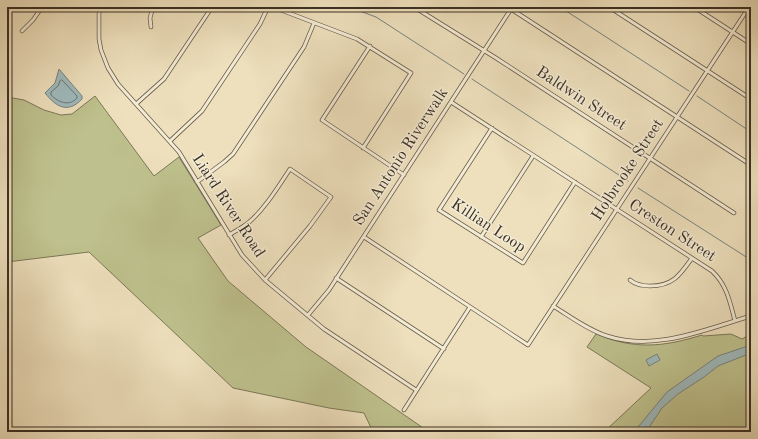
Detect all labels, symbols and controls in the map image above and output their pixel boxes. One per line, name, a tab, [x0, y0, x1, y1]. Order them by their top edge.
street label: Baldwin Street	[533, 64, 629, 134]
street label: San Antonio Riverwalk	[351, 85, 451, 229]
street label: Holbrooke Street	[589, 116, 667, 224]
street label: Liard River Road	[189, 151, 267, 261]
street label: Killian Loop	[448, 196, 528, 256]
street label: Creston Street	[625, 197, 719, 265]

